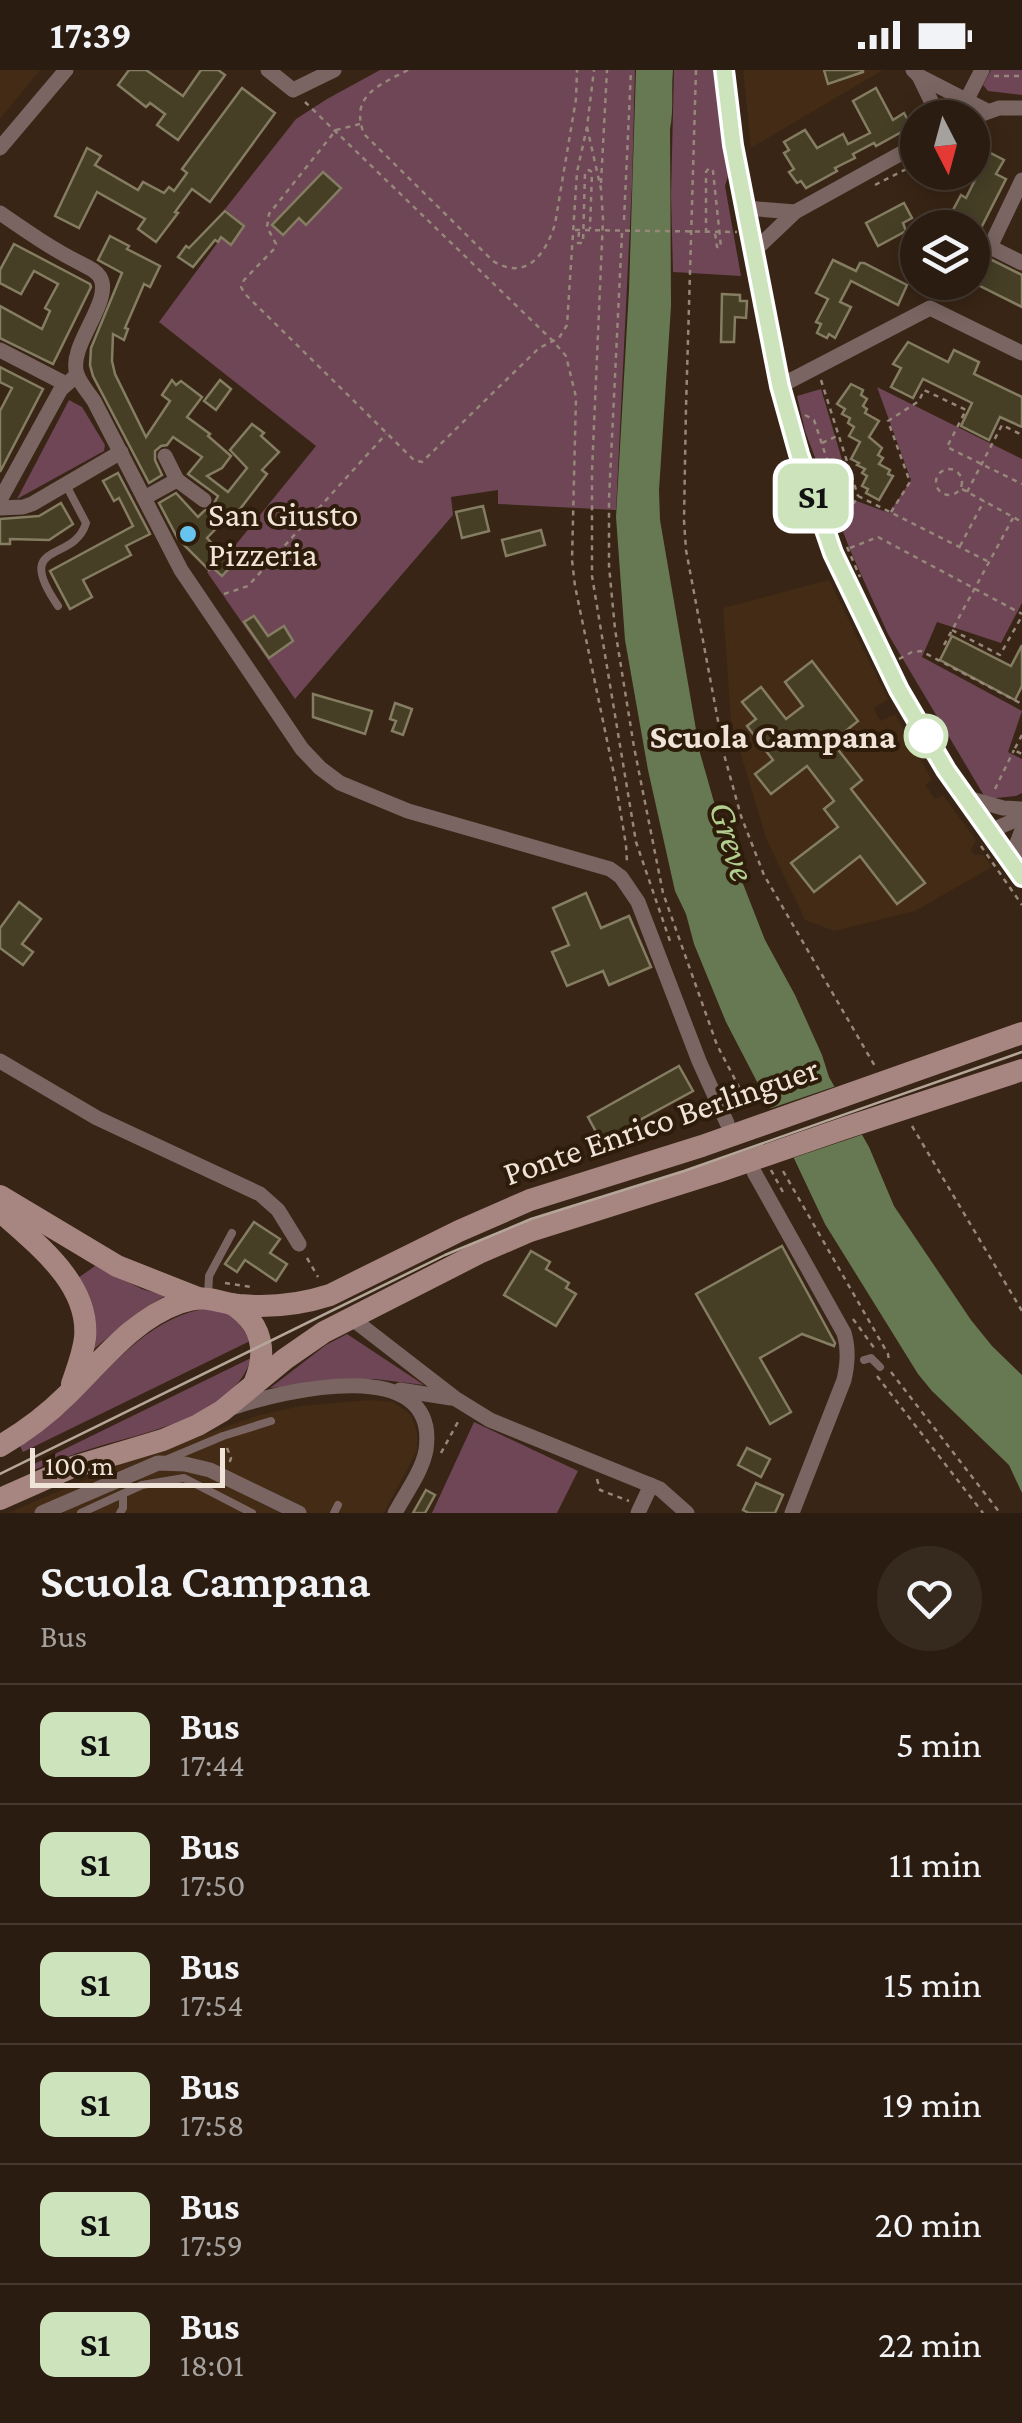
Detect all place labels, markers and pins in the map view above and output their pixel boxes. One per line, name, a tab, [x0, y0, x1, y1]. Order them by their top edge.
place label: San Giusto Pizzeria	[208, 495, 358, 574]
marker: San Giusto Pizzeria	[177, 523, 199, 545]
marker: Scuola Campana	[905, 715, 947, 757]
place label: Scuola Campana	[649, 717, 896, 756]

